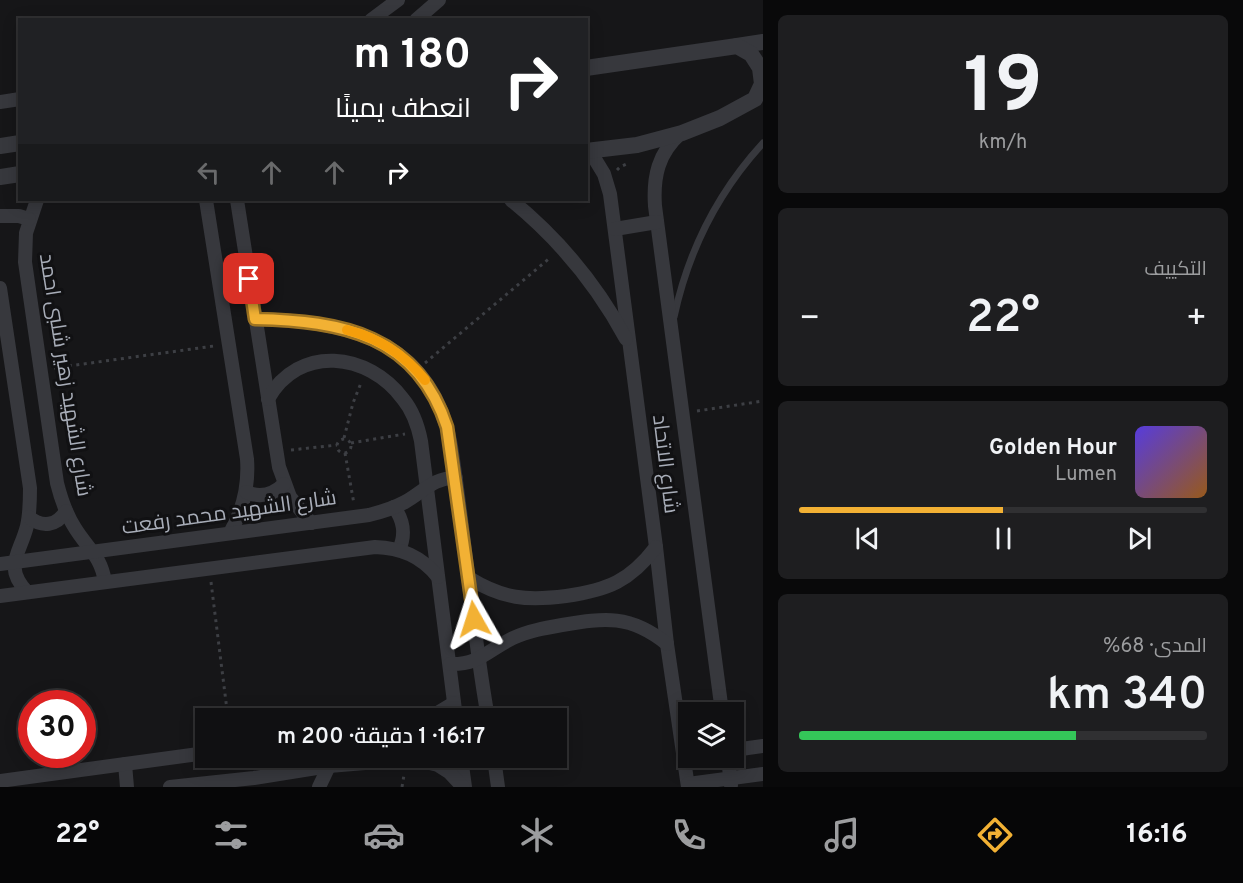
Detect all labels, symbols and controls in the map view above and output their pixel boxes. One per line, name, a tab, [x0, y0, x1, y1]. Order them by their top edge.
text: 180 m	[354, 30, 471, 83]
text: 19	[963, 41, 1043, 140]
icon: right	[492, 42, 570, 120]
text: انعطف يمينًا	[335, 93, 471, 127]
text: km/h	[979, 130, 1027, 156]
icon: left	[192, 156, 225, 189]
icon: ahead	[255, 156, 288, 189]
icon: ahead	[318, 156, 351, 189]
icon: right	[381, 156, 414, 189]
street label: شارع الشهيد زهير شلبى احمد	[32, 252, 97, 499]
pin	[223, 253, 274, 304]
text: التكييف	[1144, 257, 1207, 283]
icon: arrive	[232, 262, 265, 295]
text: 22°	[966, 291, 1040, 348]
text: −	[799, 299, 820, 341]
text: +	[1186, 299, 1207, 341]
street label: شارع الاتحاد	[645, 413, 684, 515]
text: Golden Hour	[989, 435, 1117, 462]
text: Lumen	[1055, 462, 1117, 488]
street label: شارع الشهيد محمد رفعت	[120, 485, 338, 542]
icon: previous	[851, 522, 884, 555]
icon: pause	[987, 522, 1020, 555]
icon: next	[1123, 522, 1156, 555]
position arrow	[442, 587, 506, 651]
text: المدى · 68%	[1103, 634, 1207, 660]
text: 340 km	[1047, 668, 1207, 725]
speed limit sign: 30	[18, 690, 96, 768]
map controls	[678, 702, 744, 768]
button: layers	[678, 702, 744, 768]
text: 16:17 · 1 دقيقة · 200 m	[277, 724, 485, 751]
icon: filters	[210, 814, 252, 856]
icon: car	[363, 814, 405, 856]
icon: climate	[516, 814, 558, 856]
icon: phone	[668, 814, 710, 856]
icon: music	[821, 814, 863, 856]
icon: directions	[974, 814, 1016, 856]
text: 22°	[55, 818, 100, 852]
text: 16:16	[1126, 818, 1188, 852]

